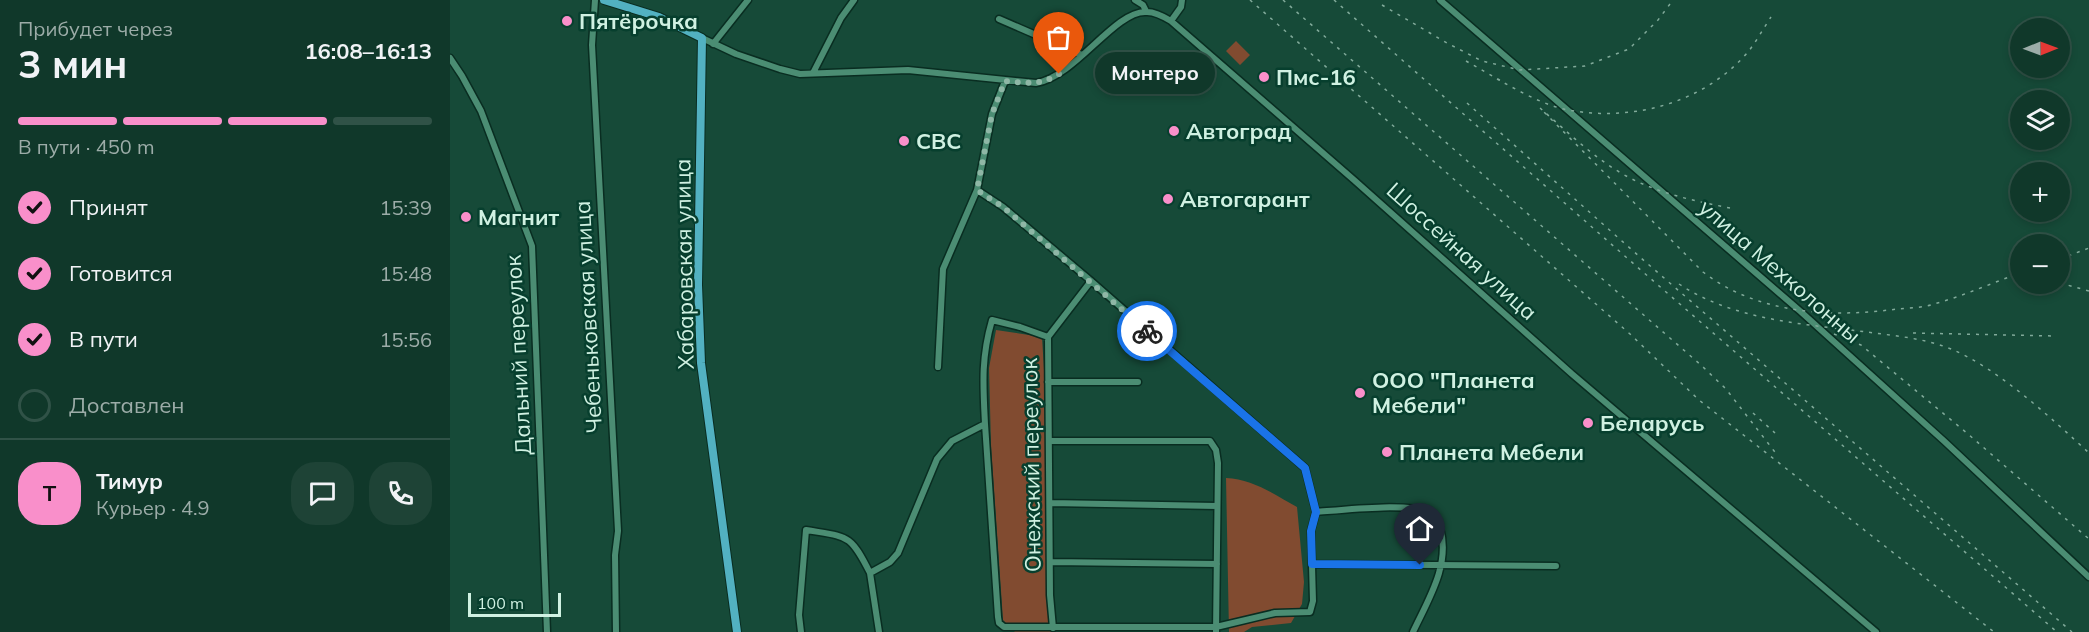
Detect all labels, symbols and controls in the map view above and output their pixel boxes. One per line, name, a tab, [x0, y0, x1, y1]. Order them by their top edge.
place label: Пятёрочка	[579, 7, 698, 35]
pin	[1033, 12, 1084, 74]
marker: Пятёрочка	[560, 14, 574, 28]
text: Прибудет через	[18, 16, 173, 41]
north arrow	[2010, 18, 2070, 78]
map controls	[2010, 18, 2070, 294]
icon: bag	[1042, 21, 1075, 54]
text: 16:08–16:13	[304, 37, 432, 65]
text: 3 мин	[18, 39, 127, 88]
callout: Монтеро	[1095, 53, 1215, 95]
text: Монтеро	[1111, 60, 1199, 85]
place label: Пмс-16	[1276, 63, 1356, 91]
marker: Пмс-16	[1257, 70, 1271, 84]
button: layers	[2010, 90, 2070, 150]
place label: Автоград	[1186, 117, 1291, 145]
marker: Автоград	[1167, 124, 1181, 138]
place label: СВС	[916, 127, 961, 155]
text: В пути · 450 m	[18, 134, 154, 159]
marker: СВС	[897, 134, 911, 148]
street label: Хабаровская улица	[668, 158, 700, 370]
button: +	[2010, 162, 2070, 222]
street label: Шоссейная улица	[1381, 176, 1543, 326]
place label: Автогарант	[1180, 185, 1310, 213]
icon: check	[18, 191, 51, 224]
marker: Автогарант	[1161, 192, 1175, 206]
text: Принят	[69, 193, 148, 221]
street label: улица Мехколонны	[1693, 193, 1867, 349]
text: 15:39	[379, 195, 432, 220]
street label: Чебеньковская улица	[568, 200, 608, 434]
place label: Магнит	[478, 203, 559, 231]
marker: Магнит	[459, 210, 473, 224]
button: −	[2010, 234, 2070, 294]
street label: Дальний переулок	[499, 254, 537, 456]
icon: check	[18, 257, 51, 290]
text: Готовится	[69, 259, 173, 287]
text: 15:48	[379, 261, 432, 286]
courier	[1117, 301, 1177, 361]
icon: bike	[1131, 315, 1164, 348]
icon: check	[18, 323, 51, 356]
text: В пути	[69, 325, 138, 353]
text: 15:56	[379, 327, 432, 352]
street label: Онежский переулок	[1015, 357, 1047, 572]
place label: ООО "Планета Мебели"	[1372, 366, 1535, 419]
marker: ООО "Планета Мебели"	[1353, 386, 1367, 400]
text: Доставлен	[69, 391, 185, 419]
place label: Беларусь	[1600, 409, 1705, 437]
marker: Беларусь	[1581, 416, 1595, 430]
place label: Планета Мебели	[1399, 438, 1584, 466]
marker: Планета Мебели	[1380, 445, 1394, 459]
button: chat	[291, 462, 354, 525]
button: phone	[369, 462, 432, 525]
text: Тимур	[96, 467, 163, 495]
text: Т	[43, 479, 56, 507]
text: Курьер · 4.9	[96, 495, 210, 520]
pin	[1394, 503, 1445, 565]
icon: home	[1403, 512, 1436, 545]
scale bar	[468, 590, 561, 618]
text: 100 m	[477, 593, 524, 613]

